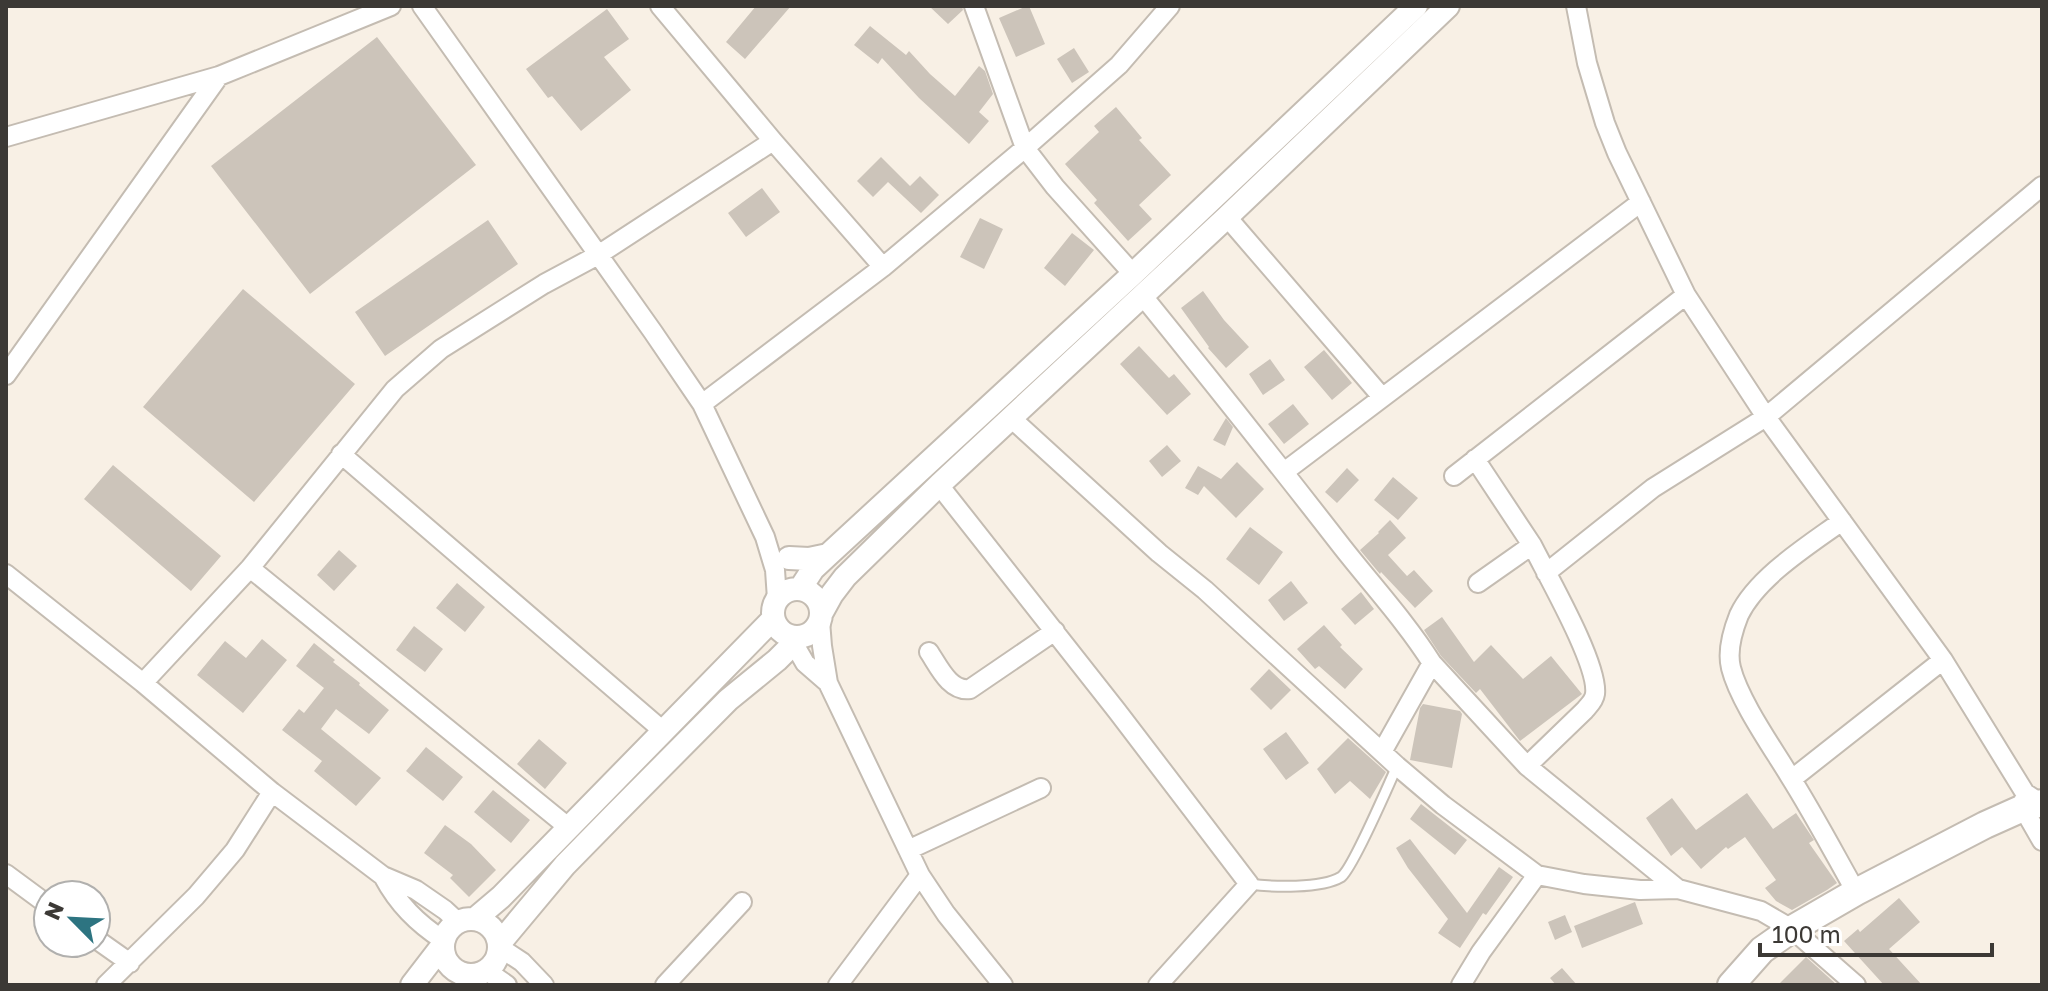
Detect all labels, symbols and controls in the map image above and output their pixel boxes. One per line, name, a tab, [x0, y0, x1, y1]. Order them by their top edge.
north arrow	[32, 879, 112, 959]
text: N	[38, 898, 69, 924]
scale bar	[1760, 907, 1992, 957]
text: 100 m	[1772, 919, 1841, 948]

